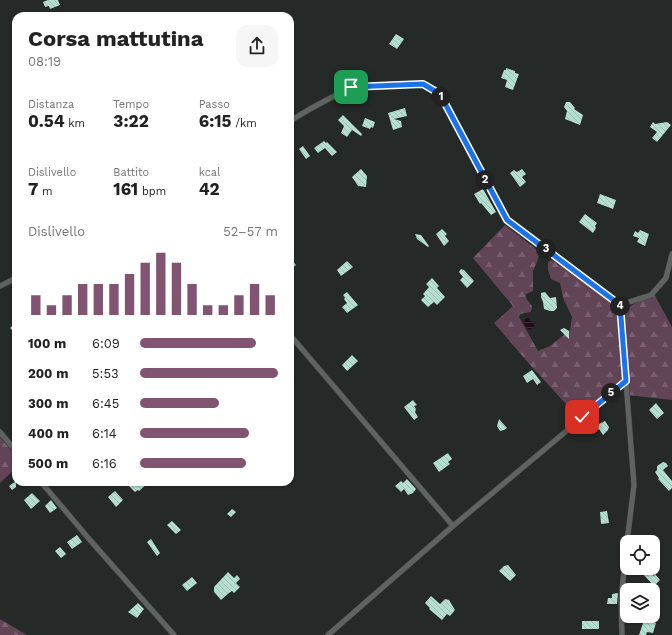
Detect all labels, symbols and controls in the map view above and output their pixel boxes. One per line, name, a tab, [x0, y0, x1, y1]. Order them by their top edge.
button: share	[236, 25, 278, 67]
text: Corsa mattutina	[28, 26, 203, 51]
text: 08:19	[28, 54, 61, 69]
pin	[334, 70, 368, 104]
icon: arrive	[340, 76, 362, 98]
pin: 1	[431, 87, 451, 107]
text: 1	[439, 90, 443, 103]
text: Distanza	[28, 98, 74, 111]
text: Tempo	[113, 98, 149, 111]
text: Passo	[199, 98, 230, 111]
text: 0.54	[28, 111, 65, 131]
text: 3:22	[113, 111, 149, 131]
text: 6:15	[199, 111, 232, 131]
text: km	[65, 117, 85, 130]
text: /km	[232, 117, 257, 130]
text: Dislivello	[28, 166, 76, 179]
text: Battito	[113, 166, 149, 179]
text: kcal	[199, 166, 220, 179]
pin: 2	[475, 170, 495, 190]
text: 2	[482, 173, 488, 186]
text: 7	[28, 179, 38, 199]
text: 161	[113, 179, 138, 199]
text: 42	[199, 179, 220, 199]
text: m	[38, 185, 53, 198]
text: bpm	[138, 185, 166, 198]
text: Dislivello	[28, 224, 85, 239]
text: 52–57 m	[223, 224, 278, 239]
pin: 3	[536, 239, 556, 259]
text: 3	[543, 242, 549, 255]
pin: 4	[610, 296, 630, 316]
text: 4	[616, 299, 624, 312]
text: 100 m	[28, 336, 66, 351]
text: 6:09	[92, 336, 120, 351]
text: 200 m	[28, 366, 68, 381]
text: 5:53	[92, 366, 119, 381]
pin: 5	[601, 383, 621, 403]
text: 5	[608, 386, 614, 399]
text: 300 m	[28, 396, 68, 411]
text: 6:45	[92, 396, 119, 411]
pin	[565, 400, 599, 434]
icon: check	[571, 406, 593, 428]
text: 400 m	[28, 426, 69, 441]
text: 6:14	[92, 426, 117, 441]
text: 500 m	[28, 456, 68, 471]
text: 6:16	[92, 456, 117, 471]
map controls	[620, 535, 660, 623]
button: locate	[620, 535, 660, 575]
button: layers	[620, 583, 660, 623]

